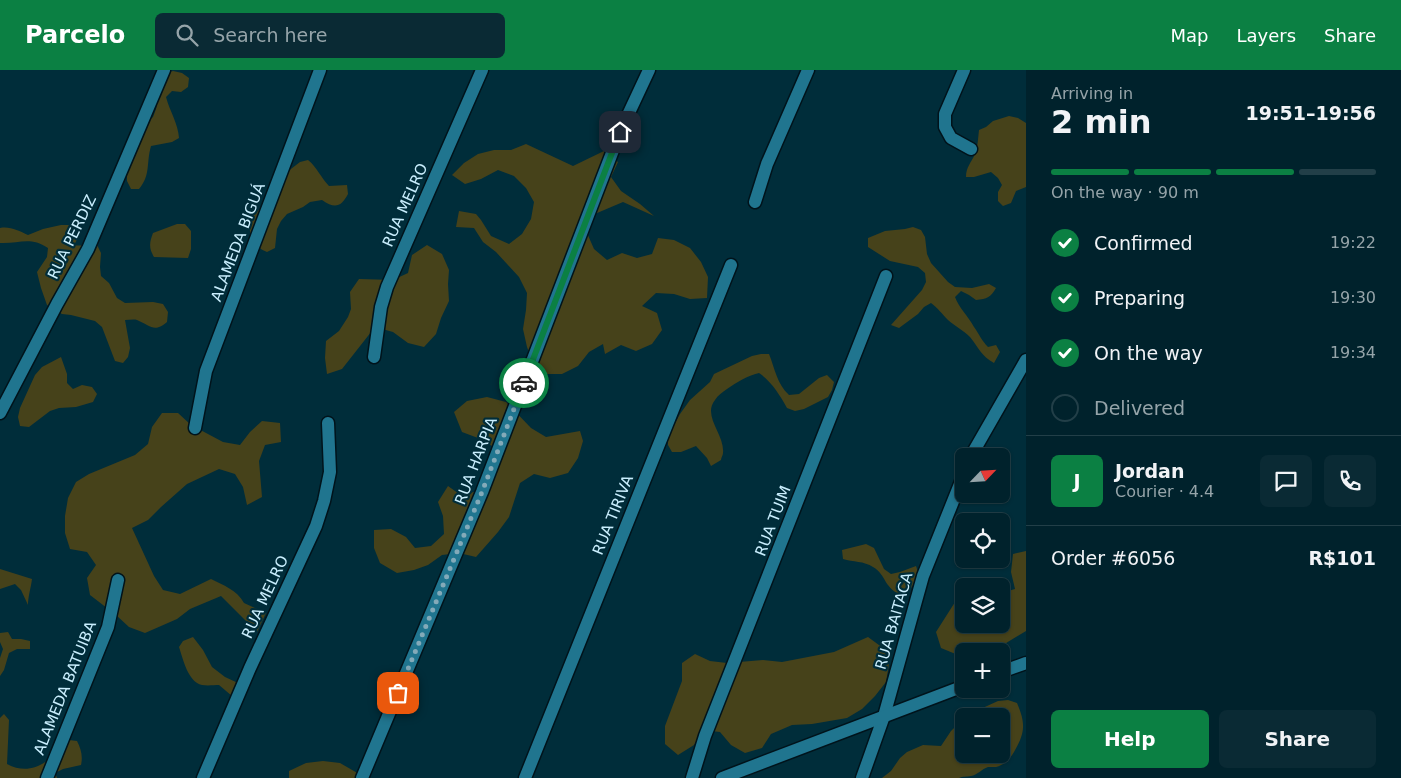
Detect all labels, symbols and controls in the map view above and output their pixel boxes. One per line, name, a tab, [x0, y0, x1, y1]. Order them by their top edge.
search box	[155, 13, 505, 58]
text: Parcelo	[25, 21, 125, 49]
icon: search	[173, 21, 201, 49]
text: Search here	[213, 24, 327, 46]
text: Map	[1170, 25, 1208, 46]
text: Layers	[1236, 25, 1296, 46]
text: Share	[1324, 25, 1376, 46]
text: Arriving in	[1051, 84, 1133, 103]
text: 19:51–19:56	[1246, 102, 1376, 124]
text: 2 min	[1051, 103, 1152, 141]
pin	[599, 111, 641, 153]
icon: home	[606, 118, 634, 146]
street label: RUA MELRO	[379, 160, 431, 250]
street label: ALAMEDA BIGUÁ	[206, 179, 269, 304]
text: On the way · 90 m	[1051, 183, 1199, 202]
street label: RUA PERDIZ	[44, 192, 100, 282]
icon: check	[1051, 229, 1079, 257]
text: Confirmed	[1094, 232, 1193, 254]
text: 19:22	[1330, 233, 1376, 252]
icon: check	[1051, 284, 1079, 312]
text: Preparing	[1094, 287, 1185, 309]
text: 19:30	[1330, 288, 1376, 307]
icon: check	[1051, 339, 1079, 367]
text: On the way	[1094, 342, 1203, 364]
text: 19:34	[1330, 343, 1376, 362]
courier	[499, 358, 549, 408]
icon: car	[510, 369, 538, 397]
text: Delivered	[1094, 397, 1185, 419]
street label: RUA HARPIA	[451, 414, 501, 507]
north arrow	[955, 448, 1010, 502]
map controls	[955, 448, 1010, 763]
button: chat	[1260, 455, 1312, 507]
button: phone	[1324, 455, 1376, 507]
text: Jordan	[1115, 460, 1184, 482]
text: J	[1073, 470, 1081, 492]
street label: RUA TIRIVA	[589, 472, 637, 558]
text: Courier · 4.4	[1115, 482, 1214, 501]
street label: RUA TUIM	[751, 483, 795, 559]
button: locate	[955, 513, 1010, 568]
text: Order #6056	[1051, 547, 1175, 569]
text: R$101	[1308, 547, 1376, 569]
street label: RUA MELRO	[238, 553, 292, 641]
street label: RUA BAITACA	[872, 570, 917, 672]
button: layers	[955, 578, 1010, 633]
street label: ALAMEDA BATUIBA	[30, 618, 100, 757]
button: +	[955, 643, 1010, 698]
pin	[377, 672, 419, 714]
icon: bag	[384, 679, 412, 707]
button: −	[955, 708, 1010, 763]
button: Help	[1051, 710, 1209, 768]
button: Share	[1219, 710, 1376, 768]

